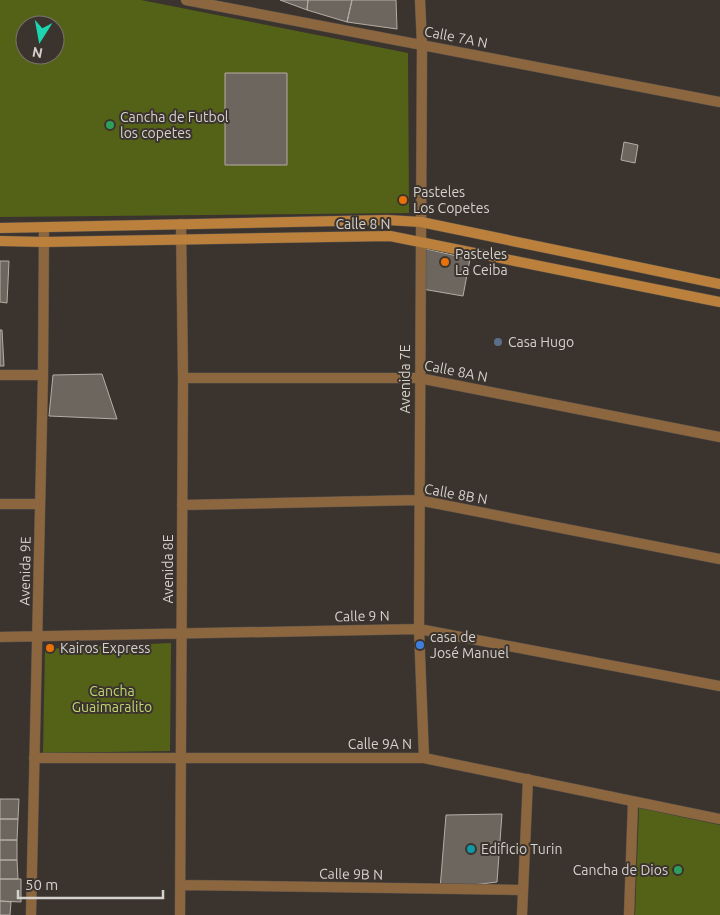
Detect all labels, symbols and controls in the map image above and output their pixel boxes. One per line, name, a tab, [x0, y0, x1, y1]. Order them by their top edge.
north arrow	[15, 15, 65, 65]
street label: Calle 7A N	[423, 23, 489, 51]
text: N	[31, 44, 44, 62]
place label: Cancha de Futbol los copetes	[120, 109, 229, 141]
marker: Cancha de Futbol los copetes	[104, 119, 116, 131]
place label: Pasteles Los Copetes	[413, 184, 490, 216]
marker: Pasteles Los Copetes	[397, 194, 409, 206]
street label: Calle 8 N	[335, 216, 391, 232]
place label: Pasteles La Ceiba	[455, 246, 508, 278]
marker: Pasteles La Ceiba	[439, 256, 451, 268]
place label: Casa Hugo	[508, 334, 574, 350]
marker: Casa Hugo	[492, 336, 504, 348]
street label: Avenida 7E	[397, 344, 413, 414]
street label: Calle 8A N	[423, 357, 489, 385]
street label: Calle 8B N	[423, 481, 489, 507]
street label: Avenida 8E	[160, 534, 176, 604]
street label: Avenida 9E	[16, 536, 34, 606]
street label: Calle 9 N	[334, 608, 390, 624]
place label: casa de José Manuel	[430, 629, 509, 661]
marker: casa de José Manuel	[414, 639, 426, 651]
place label: Kairos Express	[60, 640, 150, 656]
marker: Kairos Express	[44, 642, 56, 654]
park label: Cancha Guaimaralito	[72, 683, 152, 715]
street label: Calle 9A N	[348, 736, 412, 752]
place label: Edificio Turin	[481, 841, 562, 857]
marker: Edificio Turin	[465, 843, 477, 855]
place label: Cancha de Dios	[573, 862, 668, 878]
marker: Cancha de Dios	[672, 864, 684, 876]
street label: Calle 9B N	[319, 865, 383, 883]
scale bar	[18, 868, 162, 900]
text: 50 m	[25, 876, 58, 893]

